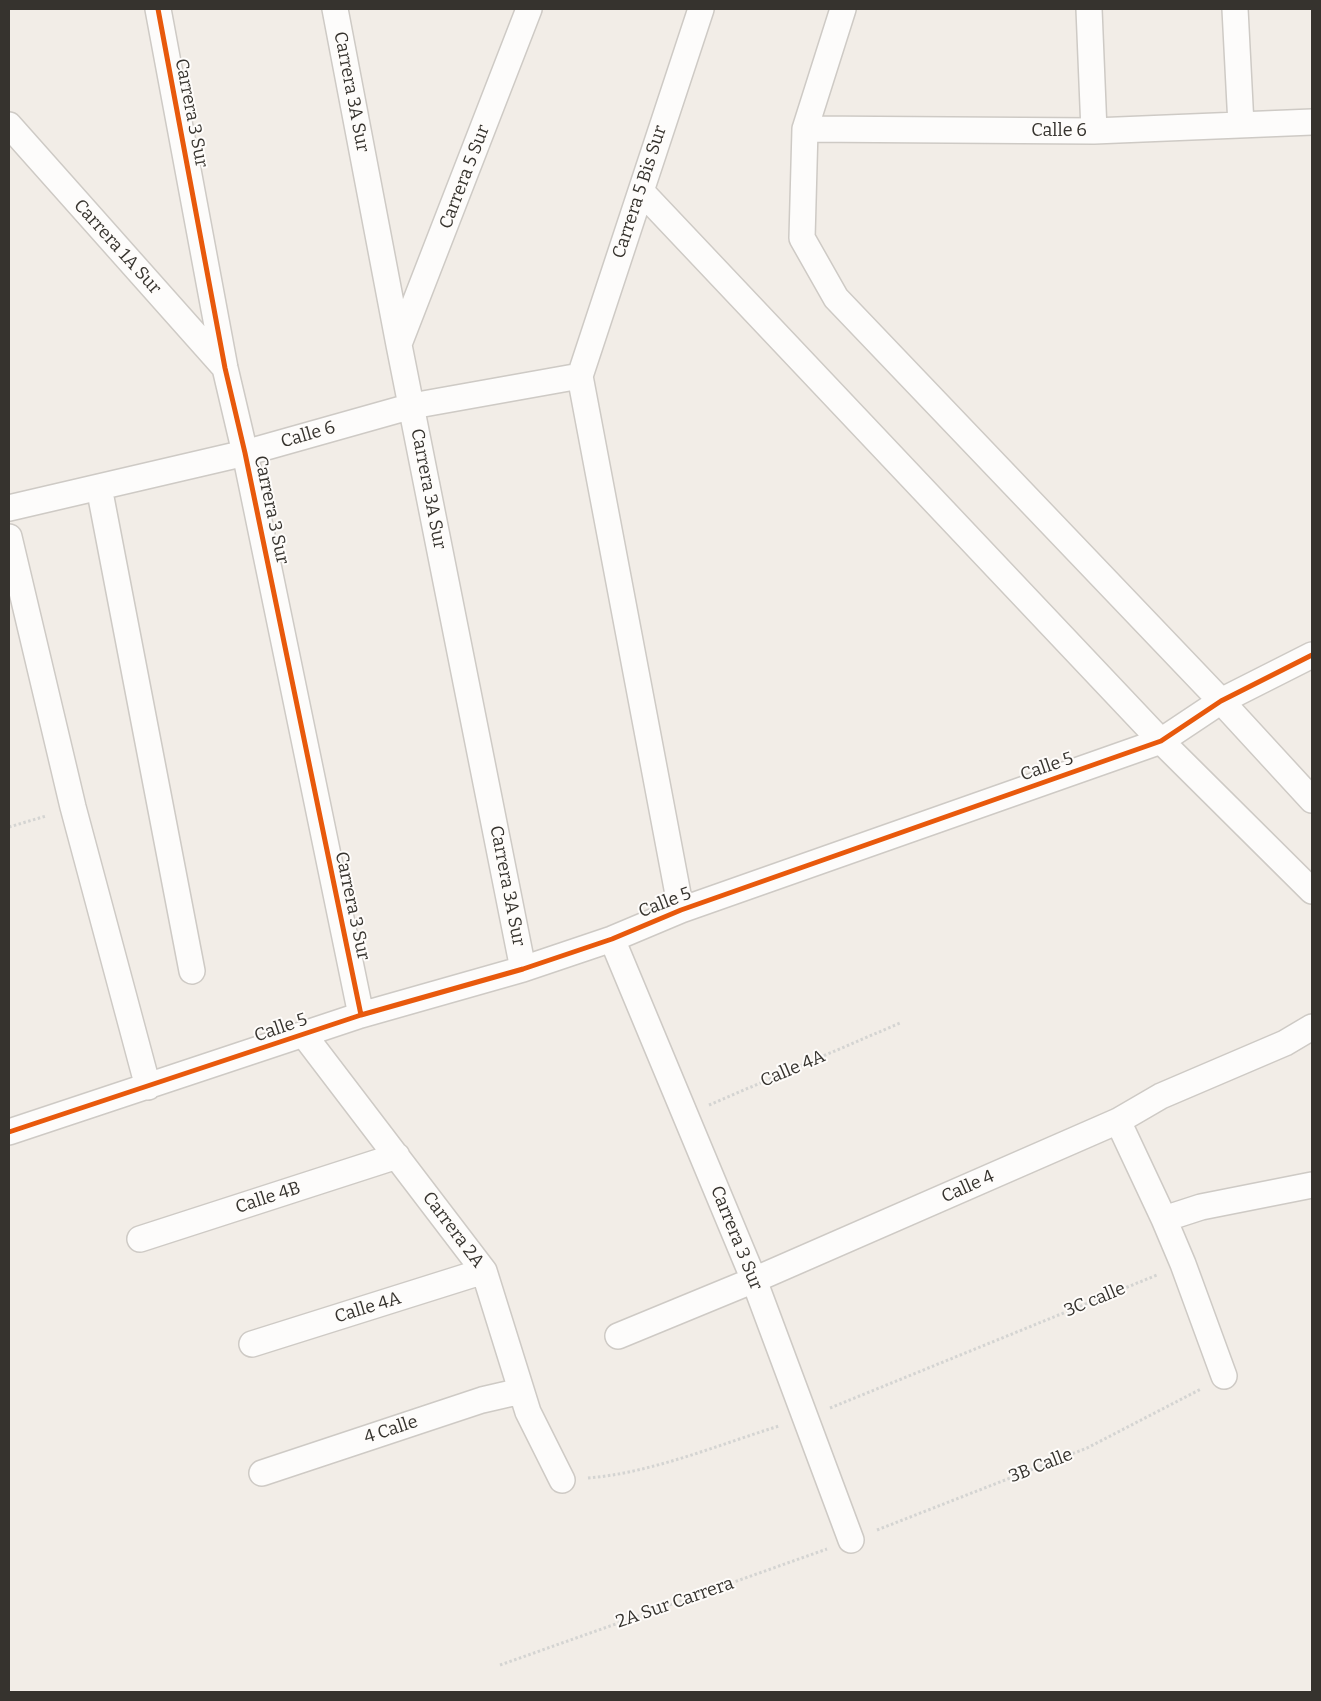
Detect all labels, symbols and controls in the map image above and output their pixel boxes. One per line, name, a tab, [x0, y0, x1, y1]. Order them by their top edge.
street label: Carrera 3A Sur	[329, 30, 373, 154]
street label: Carrera 3 Sur	[170, 57, 212, 169]
street label: Calle 6	[1031, 120, 1087, 142]
street label: Carrera 5 Sur	[435, 122, 495, 232]
street label: Carrera 5 Bis Sur	[608, 123, 672, 261]
street label: Carrera 1A Sur	[69, 195, 165, 299]
street label: Calle 6	[278, 417, 338, 453]
street label: Carrera 3A Sur	[406, 427, 450, 551]
street label: Carrera 3 Sur	[249, 454, 293, 566]
street label: Calle 5	[1018, 748, 1076, 786]
street label: Carrera 3A Sur	[485, 824, 529, 948]
street label: Carrera 3 Sur	[330, 850, 374, 962]
street label: Calle 5	[636, 883, 694, 923]
street label: Calle 5	[252, 1009, 310, 1047]
street label: Calle 4A	[757, 1046, 829, 1092]
street label: Calle 4	[938, 1166, 998, 1208]
street label: Calle 4B	[233, 1177, 303, 1219]
street label: Carrera 3 Sur	[705, 1183, 767, 1293]
street label: Carrera 2A	[417, 1188, 489, 1272]
street label: 3C calle	[1061, 1278, 1129, 1322]
street label: Calle 4A	[332, 1288, 404, 1328]
street label: 4 Calle	[361, 1411, 421, 1449]
street label: 3B Calle	[1006, 1444, 1076, 1488]
street label: 2A Sur Carrera	[613, 1573, 737, 1633]

